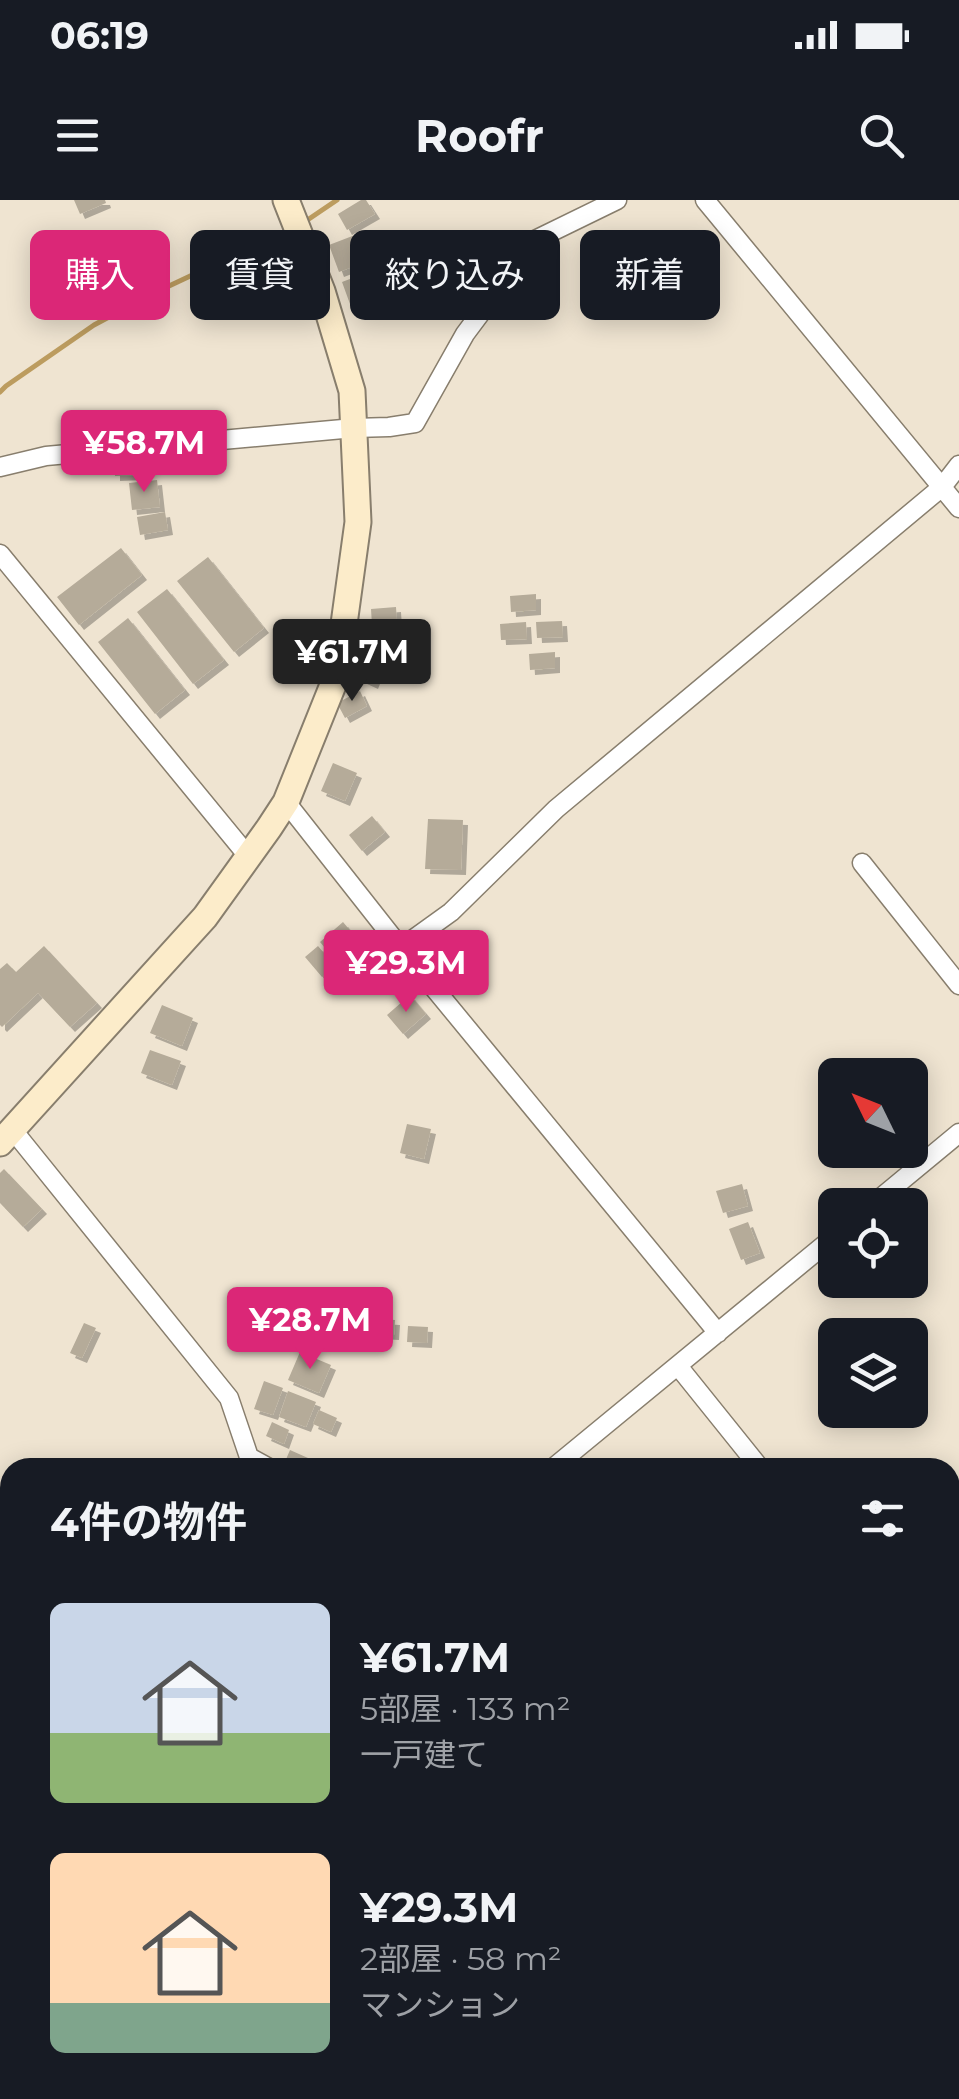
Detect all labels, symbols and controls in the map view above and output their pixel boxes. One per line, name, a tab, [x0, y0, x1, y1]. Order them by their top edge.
text: 06:19	[50, 12, 149, 59]
icon: menu	[50, 108, 105, 163]
text: Roofr	[415, 108, 544, 163]
icon: search	[854, 108, 909, 163]
chip: 購入	[30, 230, 170, 320]
chip: 賃貸	[190, 230, 330, 320]
chip: 絞り込み	[350, 230, 560, 320]
chip: 新着	[580, 230, 720, 320]
pin: ¥58.7M	[63, 410, 225, 495]
text: ¥58.7M	[83, 423, 205, 462]
pin: ¥61.7M	[271, 619, 433, 704]
text: ¥61.7M	[295, 632, 409, 671]
pin: ¥29.3M	[325, 930, 487, 1015]
text: ¥29.3M	[346, 943, 466, 982]
north arrow	[818, 1058, 928, 1168]
map controls	[818, 1058, 928, 1428]
button: locate	[818, 1188, 928, 1298]
pin: ¥28.7M	[229, 1287, 391, 1372]
text: ¥28.7M	[249, 1300, 371, 1339]
button: layers	[818, 1318, 928, 1428]
icon: filters	[855, 1491, 910, 1546]
text: 4件の物件	[50, 1496, 247, 1548]
text: ¥61.7M	[360, 1631, 510, 1683]
icon: home	[130, 1643, 250, 1763]
text: 5部屋 · 133 m²	[360, 1689, 571, 1728]
text: 一戸建て	[360, 1735, 488, 1774]
text: ¥29.3M	[360, 1881, 518, 1933]
icon: home	[130, 1893, 250, 2013]
text: 2部屋 · 58 m²	[360, 1939, 562, 1978]
text: マンション	[360, 1985, 520, 2024]

